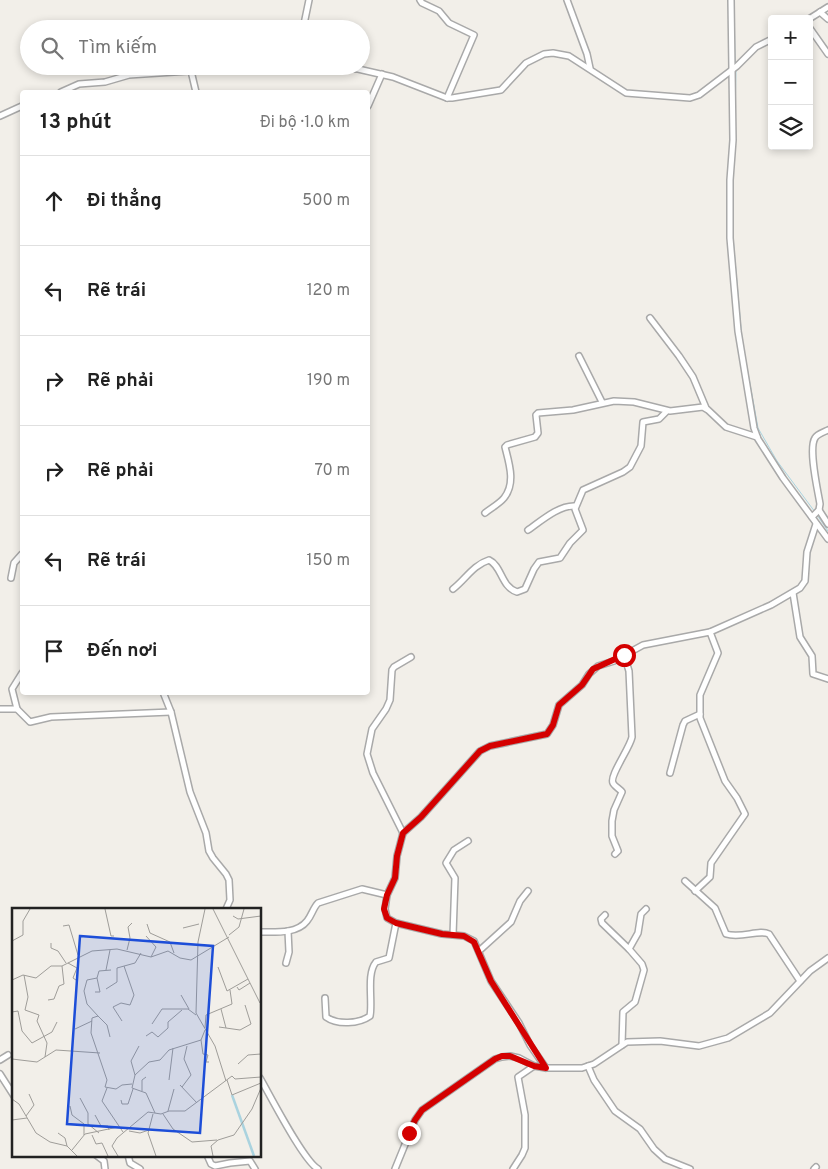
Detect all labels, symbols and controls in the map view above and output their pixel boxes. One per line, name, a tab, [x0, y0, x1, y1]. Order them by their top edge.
map controls	[768, 15, 813, 150]
button: +	[768, 15, 813, 60]
search box	[20, 20, 370, 75]
icon: search	[38, 34, 66, 62]
text: Tìm kiếm	[78, 36, 157, 60]
button: −	[768, 60, 813, 105]
button: layers	[768, 105, 813, 150]
text: 13 phút	[40, 109, 111, 136]
text: Đi bộ · 1.0 km	[260, 113, 350, 133]
icon: ahead	[40, 187, 68, 215]
text: Đi thẳng	[87, 189, 162, 213]
text: 500 m	[302, 191, 350, 211]
icon: left	[40, 277, 68, 305]
text: Rẽ trái	[87, 279, 146, 303]
text: 120 m	[307, 281, 350, 301]
icon: right	[40, 367, 68, 395]
text: Rẽ phải	[87, 369, 154, 393]
text: 190 m	[307, 371, 350, 391]
icon: right	[40, 457, 68, 485]
text: Rẽ phải	[87, 459, 154, 483]
text: 70 m	[315, 461, 350, 481]
icon: left	[40, 547, 68, 575]
text: Rẽ trái	[87, 549, 146, 573]
text: 150 m	[307, 551, 350, 571]
icon: arrive	[40, 637, 68, 665]
text: Đến nơi	[87, 639, 157, 663]
route start	[613, 644, 636, 667]
inset map	[12, 908, 261, 1156]
route end	[398, 1122, 421, 1145]

